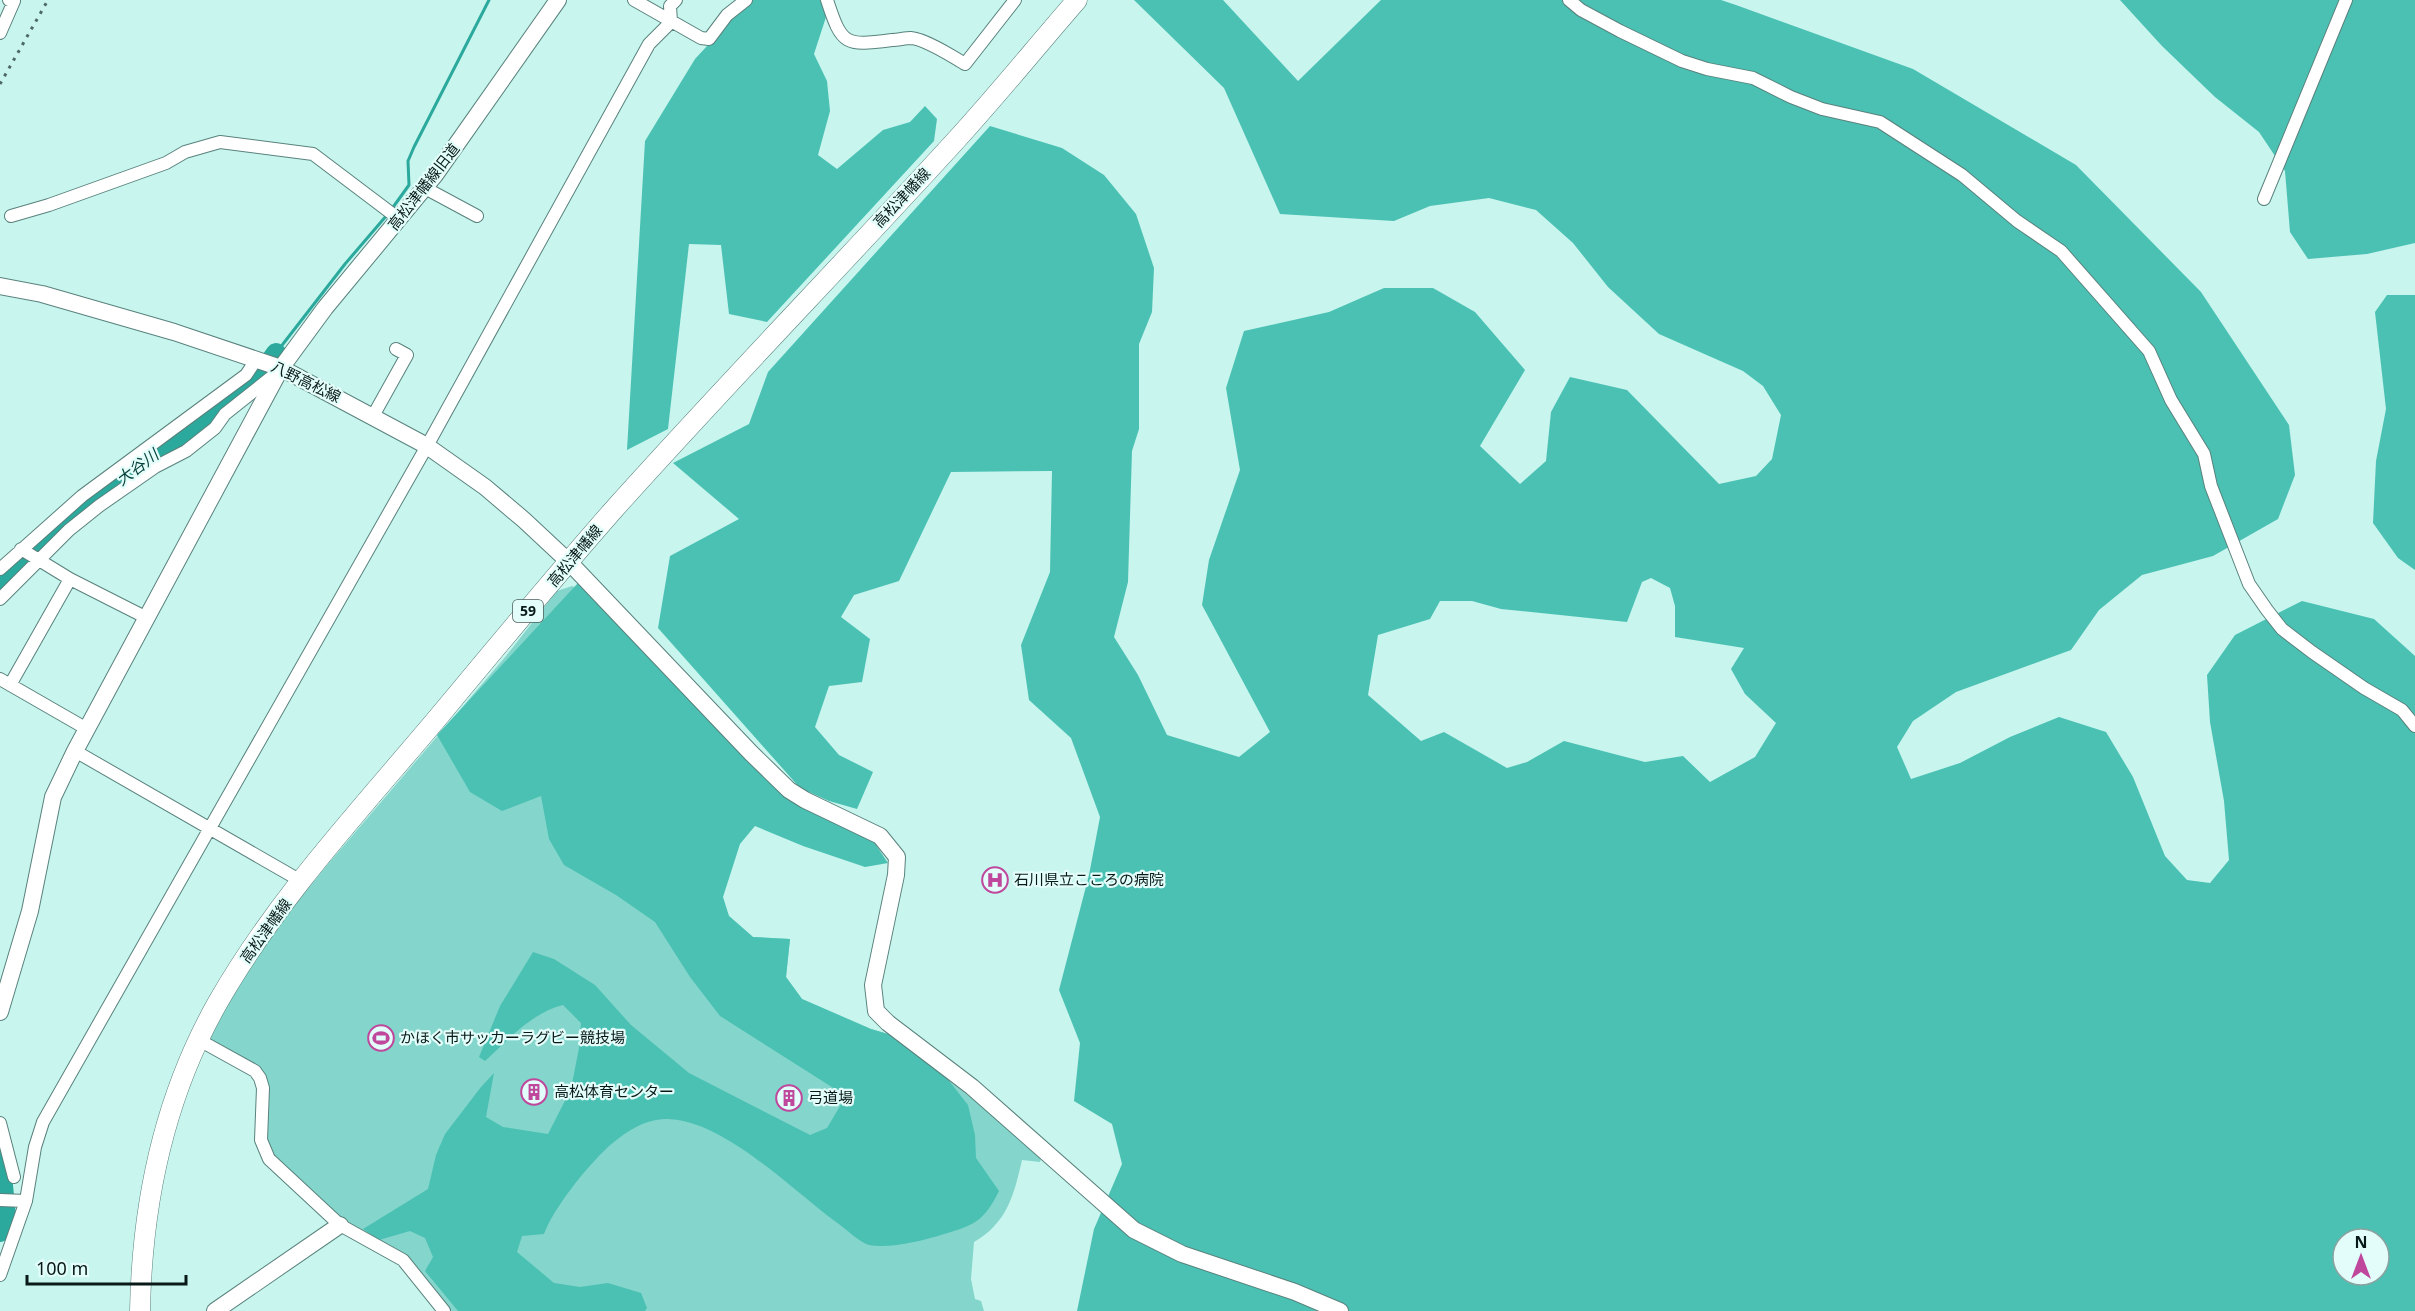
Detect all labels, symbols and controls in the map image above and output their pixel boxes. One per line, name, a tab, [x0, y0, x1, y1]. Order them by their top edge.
street label: 高松津幡線旧道	[383, 139, 463, 234]
street label: 高松津幡線	[868, 163, 934, 232]
street label: 八野高松線	[268, 356, 345, 407]
water label: 大谷川	[111, 443, 164, 490]
street label: 高松津幡線	[542, 520, 606, 591]
road number: 59	[513, 600, 543, 622]
hospital icon: 石川県立こころの病院	[980, 865, 1010, 895]
place label: 石川県立こころの病院	[1014, 869, 1164, 889]
street label: 高松津幡線	[235, 894, 295, 967]
sports icon: かほく市サッカーラグビー競技場	[366, 1023, 396, 1053]
place label: かほく市サッカーラグビー競技場	[400, 1027, 625, 1047]
building icon: 高松体育センター	[519, 1077, 549, 1107]
place label: 高松体育センター	[554, 1081, 674, 1101]
building icon: 弓道場	[774, 1083, 804, 1113]
place label: 弓道場	[808, 1087, 853, 1107]
north arrow	[2331, 1227, 2391, 1287]
text: N	[2354, 1231, 2368, 1253]
scale bar	[27, 1248, 186, 1286]
text: 100 m	[36, 1256, 88, 1280]

